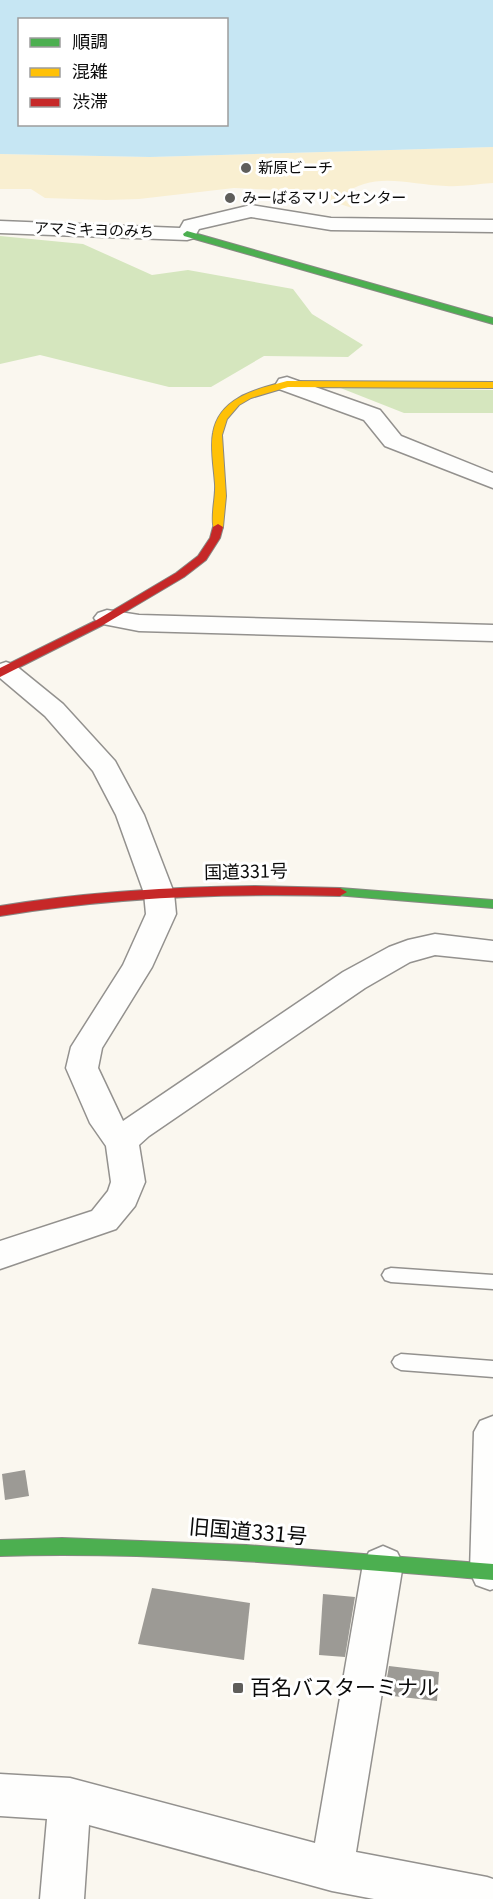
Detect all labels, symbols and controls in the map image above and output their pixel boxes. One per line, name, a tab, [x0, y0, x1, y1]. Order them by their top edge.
legend	[18, 18, 228, 126]
text: 順調	[72, 27, 108, 53]
text: 混雑	[72, 57, 108, 83]
text: 渋滞	[72, 87, 108, 113]
place label: 新原ビーチ	[258, 156, 333, 177]
marker: 新原ビーチ	[239, 161, 253, 175]
place label: みーばるマリンセンター	[242, 186, 406, 207]
marker: みーばるマリンセンター	[223, 191, 237, 205]
street label: アマミキヨのみち	[34, 216, 154, 241]
street label: 国道331号	[204, 856, 288, 884]
street label: 旧国道331号	[188, 1510, 309, 1550]
place label: 百名バスターミナル	[250, 1671, 439, 1701]
marker: 百名バスターミナル	[231, 1681, 245, 1695]

